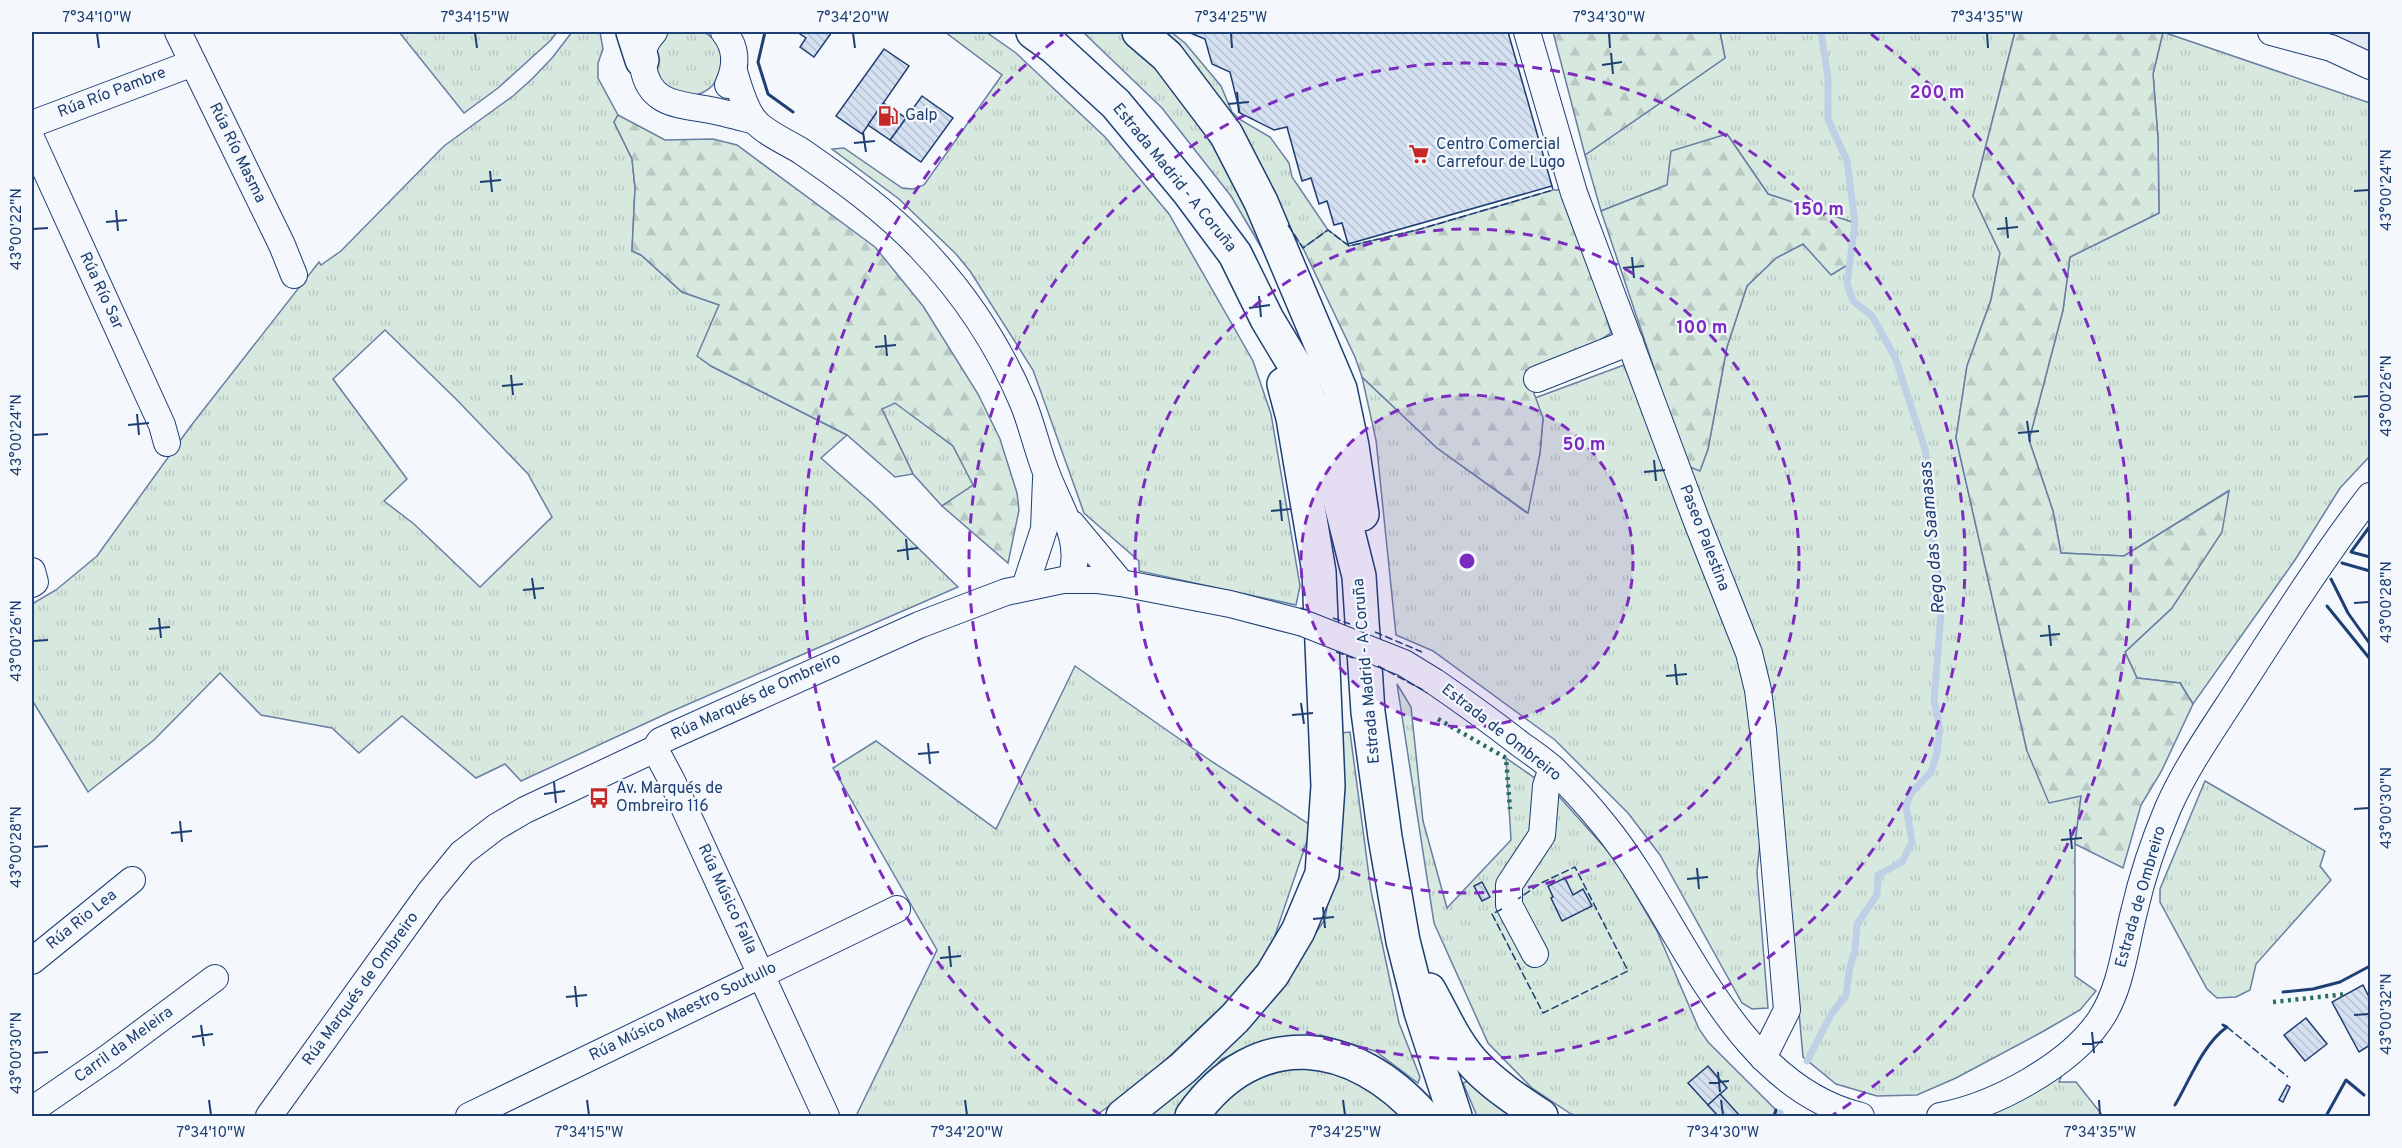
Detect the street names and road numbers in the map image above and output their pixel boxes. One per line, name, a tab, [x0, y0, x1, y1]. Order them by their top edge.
street label: Rúa Río Pambre	[55, 63, 169, 123]
street label: Rúa Río Masma	[204, 99, 270, 207]
street label: Estrada Madrid - A Coruña	[1108, 99, 1240, 257]
street label: Rúa Río Sar	[74, 249, 128, 333]
street label: Paseo Palestina	[1674, 482, 1734, 594]
street label: Estrada Madrid - A Coruña	[1349, 577, 1385, 765]
street label: Rúa Marqués de Ombreiro	[668, 649, 844, 745]
street label: Estrada de Ombreiro	[1437, 680, 1565, 786]
street label: Estrada de Ombreiro	[2111, 824, 2171, 970]
street label: Rúa Músico Falla	[693, 841, 761, 957]
street label: Rúa Rio Lea	[43, 886, 121, 954]
street label: Rúa Marqués de Ombreiro	[299, 908, 424, 1070]
street label: Rúa Músico Maestro Soutullo	[586, 958, 780, 1066]
street label: Carril da Meleira	[71, 1002, 177, 1088]

